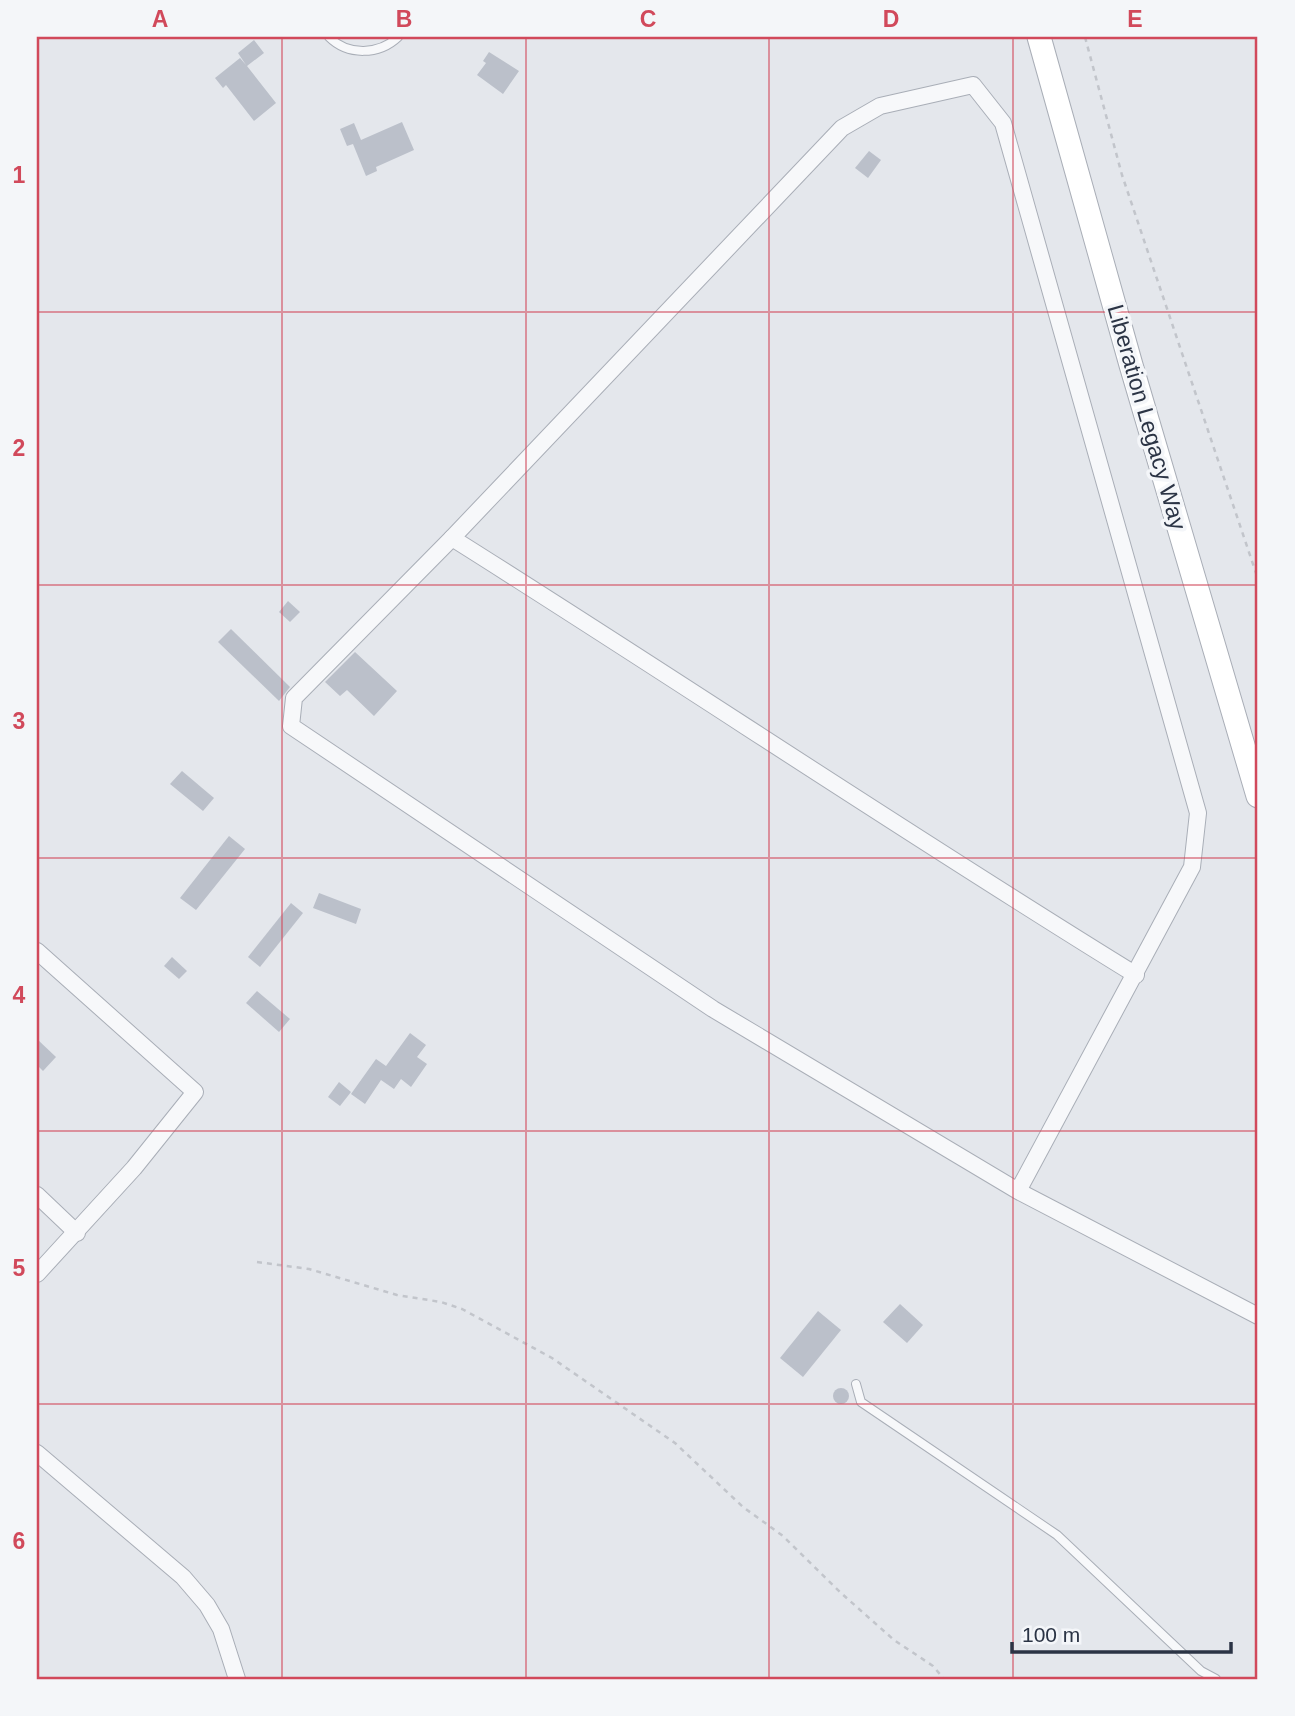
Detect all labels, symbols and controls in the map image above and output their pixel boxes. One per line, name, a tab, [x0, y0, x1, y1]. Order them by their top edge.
text: A	[152, 6, 168, 32]
text: B	[396, 6, 412, 32]
text: C	[640, 6, 656, 32]
text: D	[883, 6, 899, 32]
text: E	[1127, 6, 1143, 32]
text: 1	[13, 162, 26, 188]
street label: Liberation Legacy Way	[1102, 301, 1192, 533]
text: 2	[13, 435, 25, 461]
text: 3	[13, 708, 25, 734]
text: 4	[13, 982, 26, 1008]
text: 5	[13, 1255, 26, 1281]
text: 6	[13, 1528, 25, 1554]
scale bar	[1012, 1611, 1230, 1655]
text: 100 m	[1022, 1623, 1080, 1646]

